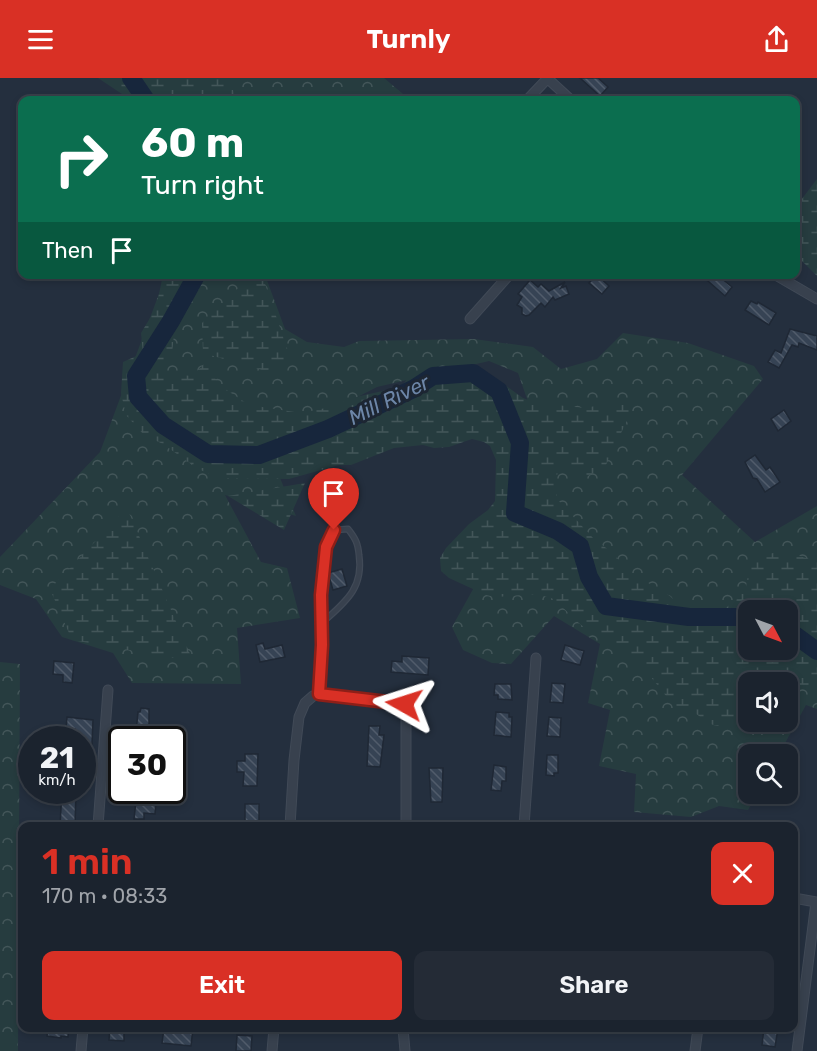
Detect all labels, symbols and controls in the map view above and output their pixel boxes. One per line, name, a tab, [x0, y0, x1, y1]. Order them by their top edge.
icon: menu	[24, 23, 57, 56]
text: Turnly	[366, 23, 451, 55]
icon: share	[760, 23, 793, 56]
text: 60 m	[141, 118, 244, 168]
icon: right	[42, 120, 120, 198]
text: Turn right	[141, 169, 264, 201]
icon: arrive	[105, 234, 138, 267]
text: Then	[42, 237, 93, 264]
water label: Mill River	[344, 369, 434, 430]
pin	[308, 468, 359, 530]
icon: arrive	[317, 477, 350, 510]
north arrow	[738, 600, 798, 660]
map controls	[738, 600, 798, 804]
position arrow	[372, 672, 436, 736]
button: sound	[738, 672, 798, 732]
speed limit sign: 30	[108, 726, 186, 804]
text: 21	[40, 740, 74, 776]
button: search	[738, 744, 798, 804]
text: km/h	[38, 771, 76, 789]
text: 1 min	[42, 840, 133, 883]
button: close	[711, 842, 774, 905]
text: 170 m · 08:33	[42, 884, 167, 908]
button: Exit	[42, 951, 402, 1020]
button: Share	[414, 951, 774, 1020]

